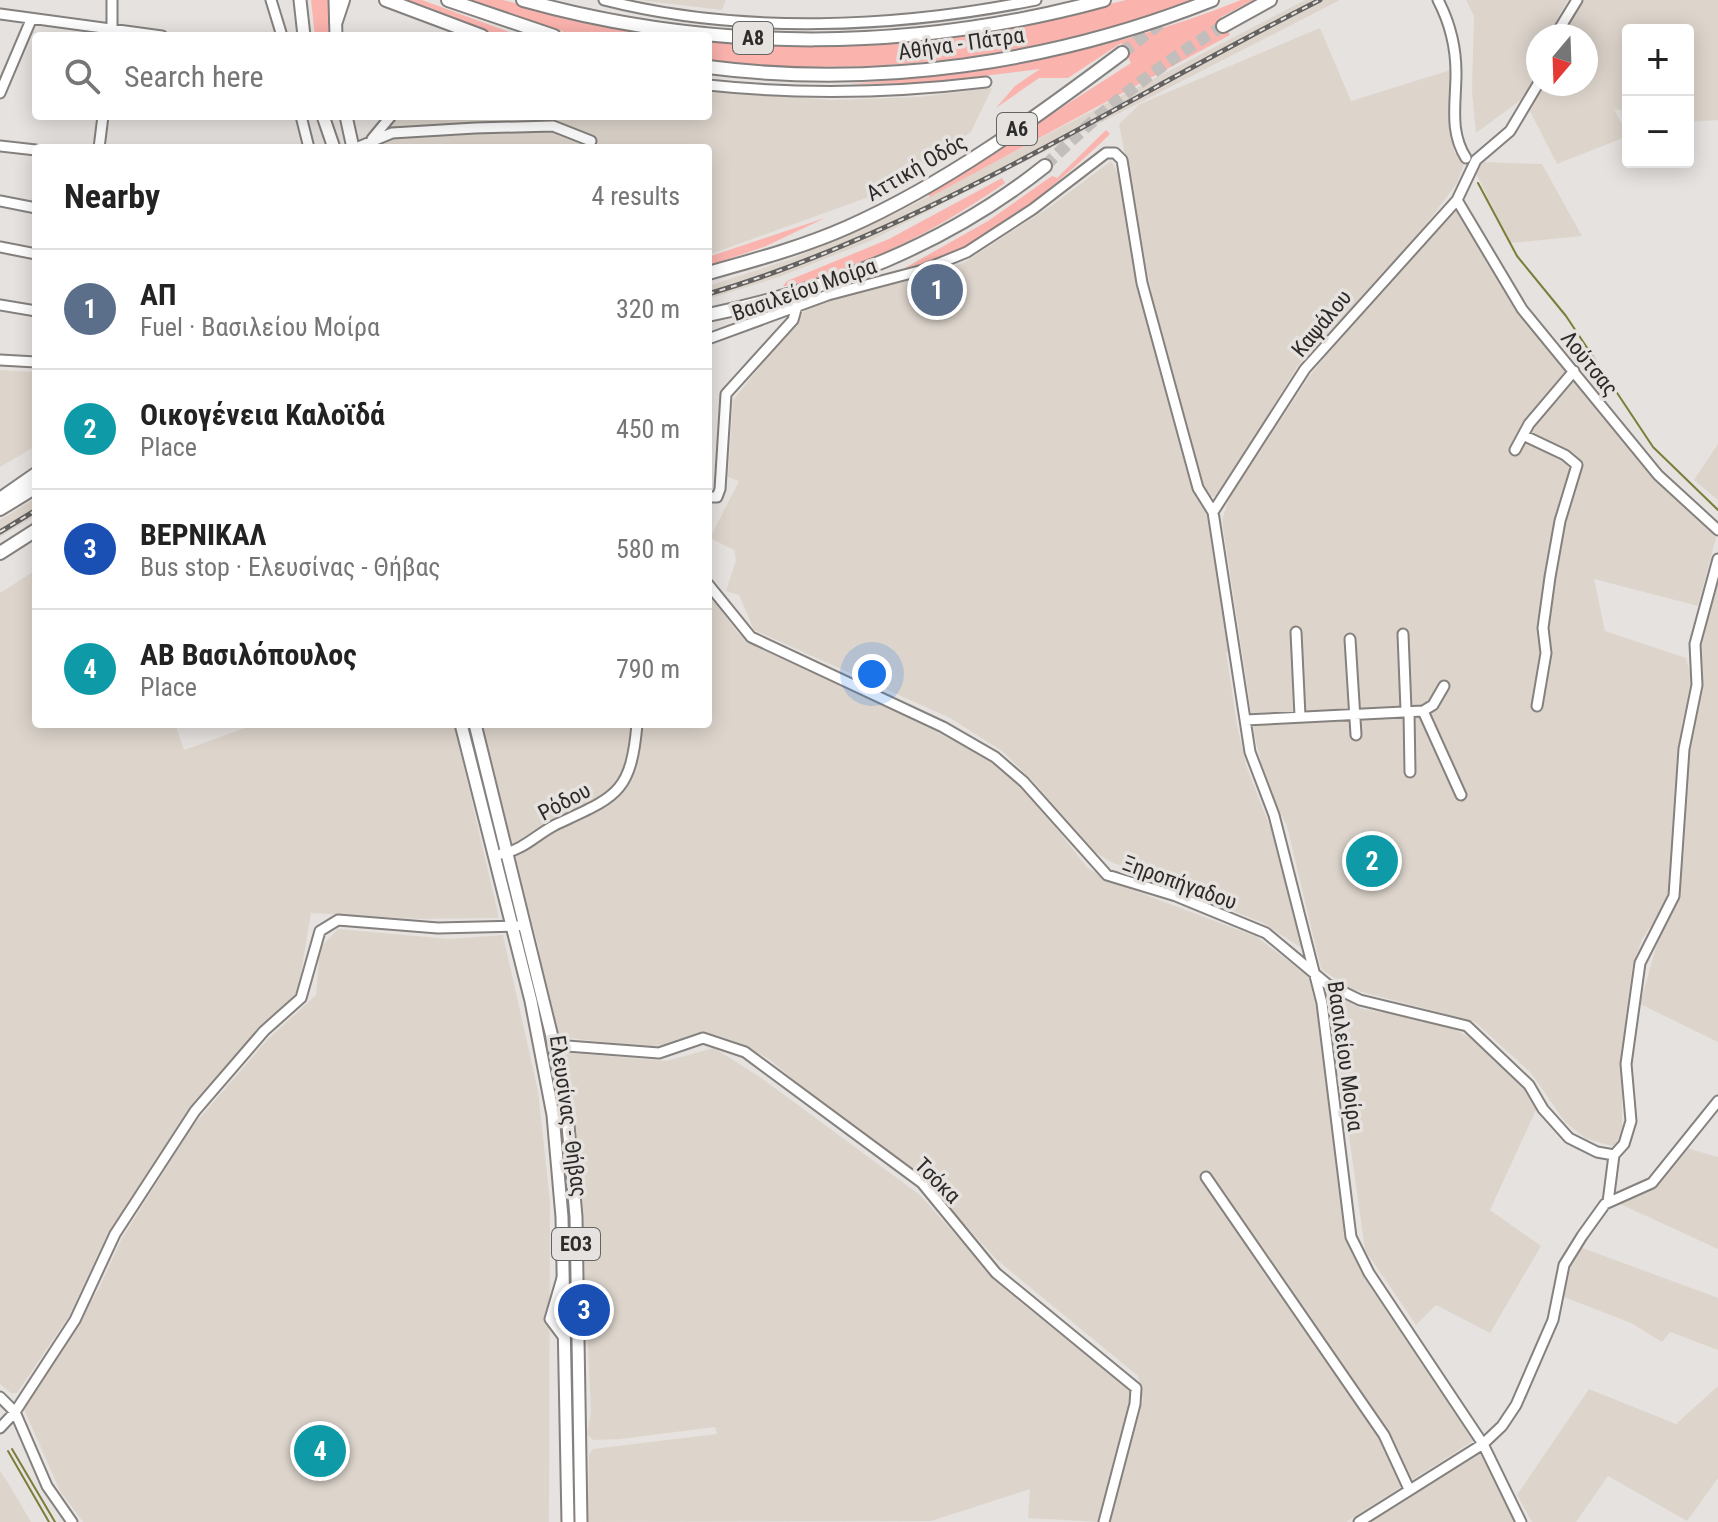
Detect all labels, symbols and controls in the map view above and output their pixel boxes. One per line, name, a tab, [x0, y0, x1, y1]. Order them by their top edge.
road number: Α8	[733, 22, 773, 54]
street label: Αθήνα - Πάτρα	[897, 22, 1026, 65]
north arrow	[1526, 24, 1598, 96]
map controls	[1622, 24, 1694, 168]
button: +	[1622, 24, 1694, 96]
search box	[32, 32, 712, 120]
icon: search	[60, 54, 104, 98]
text: Search here	[124, 59, 264, 94]
button: −	[1622, 96, 1694, 168]
road number: Α6	[997, 113, 1037, 145]
street label: Αττική Οδός	[862, 129, 971, 206]
text: Nearby	[64, 176, 160, 216]
text: 4 results	[591, 181, 680, 211]
street label: Βασιλείου Μοίρα	[729, 253, 880, 326]
pin: 1	[911, 260, 963, 320]
text: ΑΠ	[140, 277, 176, 312]
street label: Καψάλου	[1286, 285, 1356, 362]
text: 1	[83, 294, 97, 324]
text: 320 m	[616, 294, 680, 324]
text: Fuel · Βασιλείου Μοίρα	[140, 312, 380, 342]
street label: Λούτσας	[1556, 326, 1623, 401]
text: Οικογένεια Καλοϊδά	[140, 397, 385, 432]
text: 2	[83, 414, 97, 444]
text: 450 m	[616, 414, 680, 444]
text: Place	[140, 432, 197, 462]
text: ΒΕΡΝΙΚΑΛ	[140, 517, 267, 552]
text: 3	[83, 534, 97, 564]
text: 580 m	[616, 534, 680, 564]
text: Bus stop · Ελευσίνας - Θήβας	[140, 552, 441, 582]
text: ΑΒ Βασιλόπουλος	[140, 637, 357, 672]
text: 4	[83, 654, 97, 684]
text: 790 m	[616, 654, 680, 684]
your location	[852, 654, 892, 694]
text: Place	[140, 672, 197, 702]
street label: Ρόδου	[534, 777, 595, 826]
pin: 2	[1346, 831, 1398, 891]
street label: Ξηροπήγαδου	[1119, 850, 1240, 915]
street label: Βασιλείου Μοίρα	[1323, 980, 1368, 1133]
street label: Ελευσίνας - Θήβας	[545, 1034, 592, 1198]
street label: Τσόκα	[910, 1152, 966, 1208]
road number: ΕΟ3	[552, 1228, 600, 1260]
pin: 3	[558, 1280, 610, 1340]
pin: 4	[294, 1421, 346, 1481]

